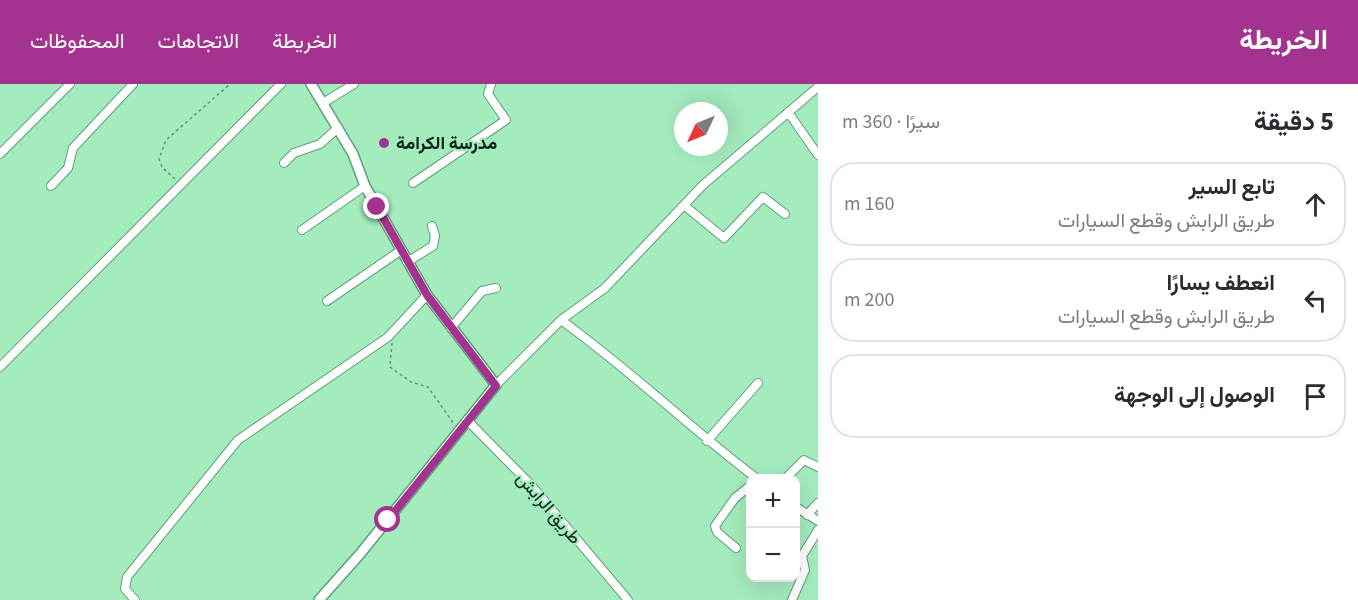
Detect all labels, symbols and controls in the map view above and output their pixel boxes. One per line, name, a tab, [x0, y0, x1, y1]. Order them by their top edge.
text: الخريطة	[1239, 20, 1328, 60]
text: المحفوظات	[30, 26, 125, 56]
text: الاتجاهات	[158, 26, 239, 56]
text: الخريطة	[272, 26, 337, 56]
north arrow	[674, 102, 728, 156]
text: 5 دقيقة	[1254, 103, 1334, 140]
text: سيرًا · 360 m	[842, 108, 940, 136]
place label: مدرسة الكرامة	[396, 131, 498, 156]
marker: مدرسة الكرامة	[377, 136, 391, 150]
text: تابع السير	[1189, 171, 1275, 203]
icon: ahead	[1299, 188, 1332, 221]
text: 160 m	[844, 190, 894, 218]
route end	[363, 193, 389, 219]
text: طريق الرابش وقطع السيارات	[1058, 207, 1275, 235]
text: انعطف يسارًا	[1166, 267, 1275, 299]
icon: left	[1299, 284, 1332, 317]
text: 200 m	[844, 286, 894, 314]
text: طريق الرابش وقطع السيارات	[1058, 303, 1275, 331]
text: الوصول إلى الوجهة	[1114, 379, 1275, 411]
icon: arrive	[1299, 380, 1332, 413]
street label: طريق الرابش	[510, 467, 587, 550]
map controls	[746, 474, 800, 582]
button: +	[746, 474, 800, 528]
route start	[374, 506, 400, 532]
button: −	[746, 528, 800, 582]

